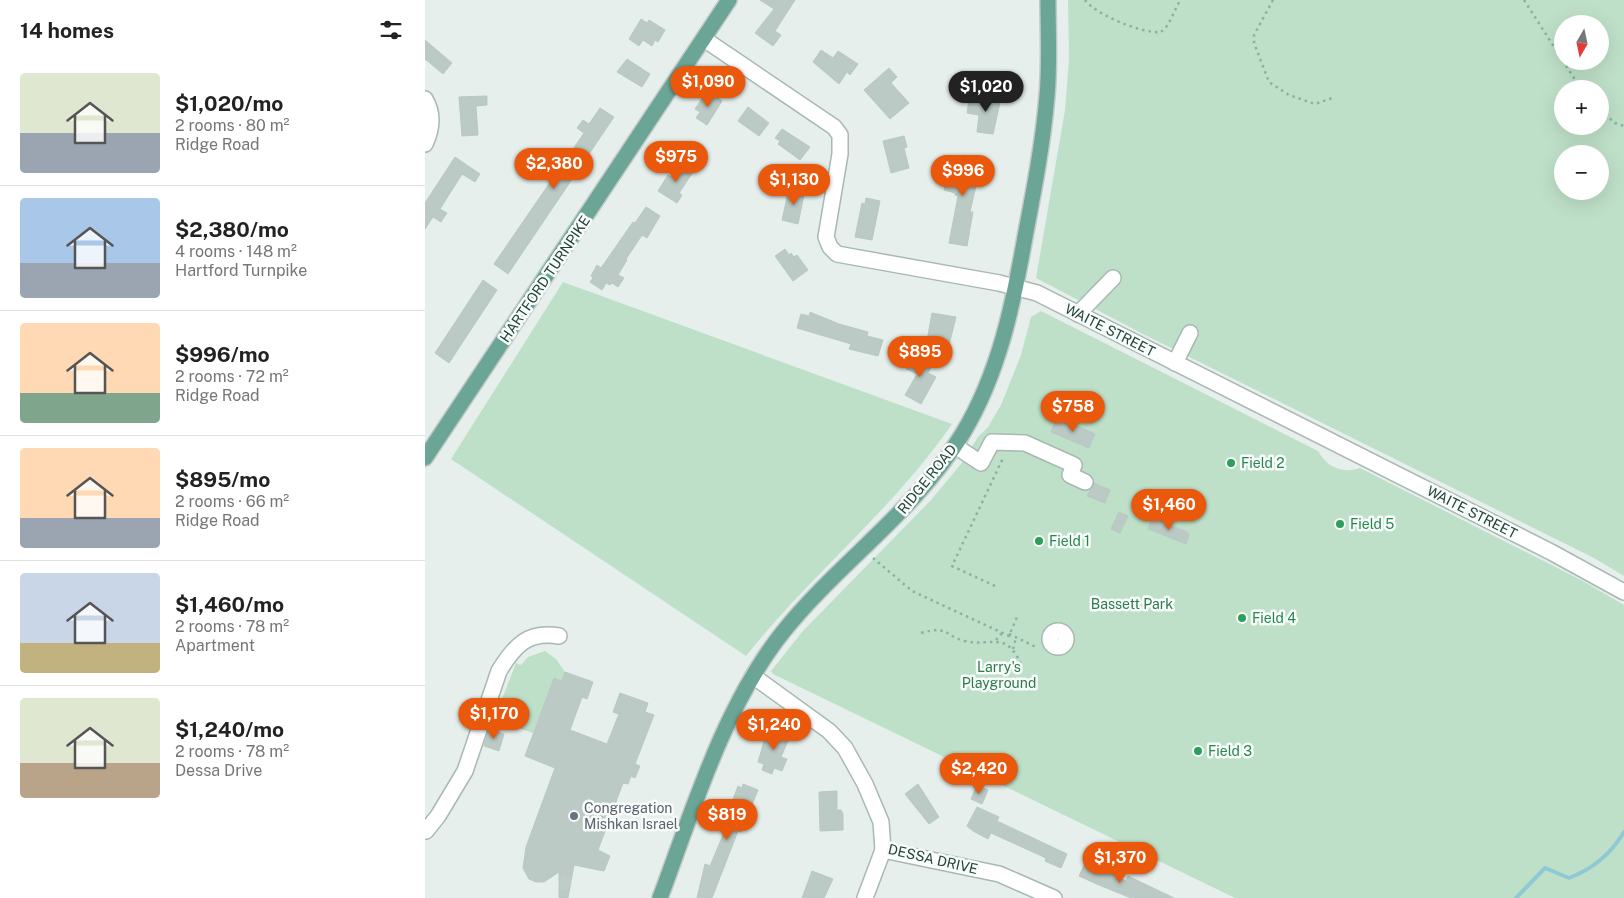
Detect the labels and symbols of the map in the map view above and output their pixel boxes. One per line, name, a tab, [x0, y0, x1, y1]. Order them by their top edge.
north arrow	[1554, 15, 1609, 70]
pin: $1,090	[667, 66, 749, 108]
pin: $1,020	[945, 70, 1027, 113]
pin: $975	[646, 140, 706, 183]
pin: $2,380	[513, 148, 595, 190]
pin: $996	[933, 154, 993, 197]
pin: $1,130	[753, 164, 835, 206]
street label: HARTFORD TURNPIKE	[497, 213, 593, 345]
street label: WAITE STREET	[1062, 300, 1158, 360]
pin: $895	[890, 336, 950, 378]
pin: $758	[1043, 390, 1103, 433]
street label: RIDGE ROAD	[894, 441, 960, 517]
place label: Field 2	[1241, 455, 1285, 471]
marker: Field 2	[1225, 457, 1237, 469]
street label: WAITE STREET	[1424, 482, 1520, 542]
pin: $1,460	[1128, 488, 1210, 531]
place label: Field 5	[1350, 516, 1394, 532]
marker: Field 5	[1334, 518, 1346, 530]
place label: Field 1	[1049, 533, 1090, 549]
marker: Field 1	[1033, 535, 1045, 547]
park label: Bassett Park	[1091, 596, 1173, 612]
place label: Field 4	[1252, 610, 1296, 626]
marker: Field 4	[1236, 612, 1248, 624]
park label: Larry's Playground	[962, 659, 1036, 691]
pin: $1,170	[453, 698, 535, 740]
pin: $1,240	[733, 708, 815, 751]
place label: Field 3	[1208, 743, 1252, 759]
marker: Field 3	[1192, 745, 1204, 757]
pin: $2,420	[938, 752, 1020, 795]
pin: $819	[697, 798, 757, 841]
place label: Congregation Mishkan Israel	[584, 800, 678, 832]
marker: Congregation Mishkan Israel	[568, 810, 580, 822]
street label: DESSA DRIVE	[887, 841, 979, 877]
pin: $1,370	[1079, 842, 1161, 884]

